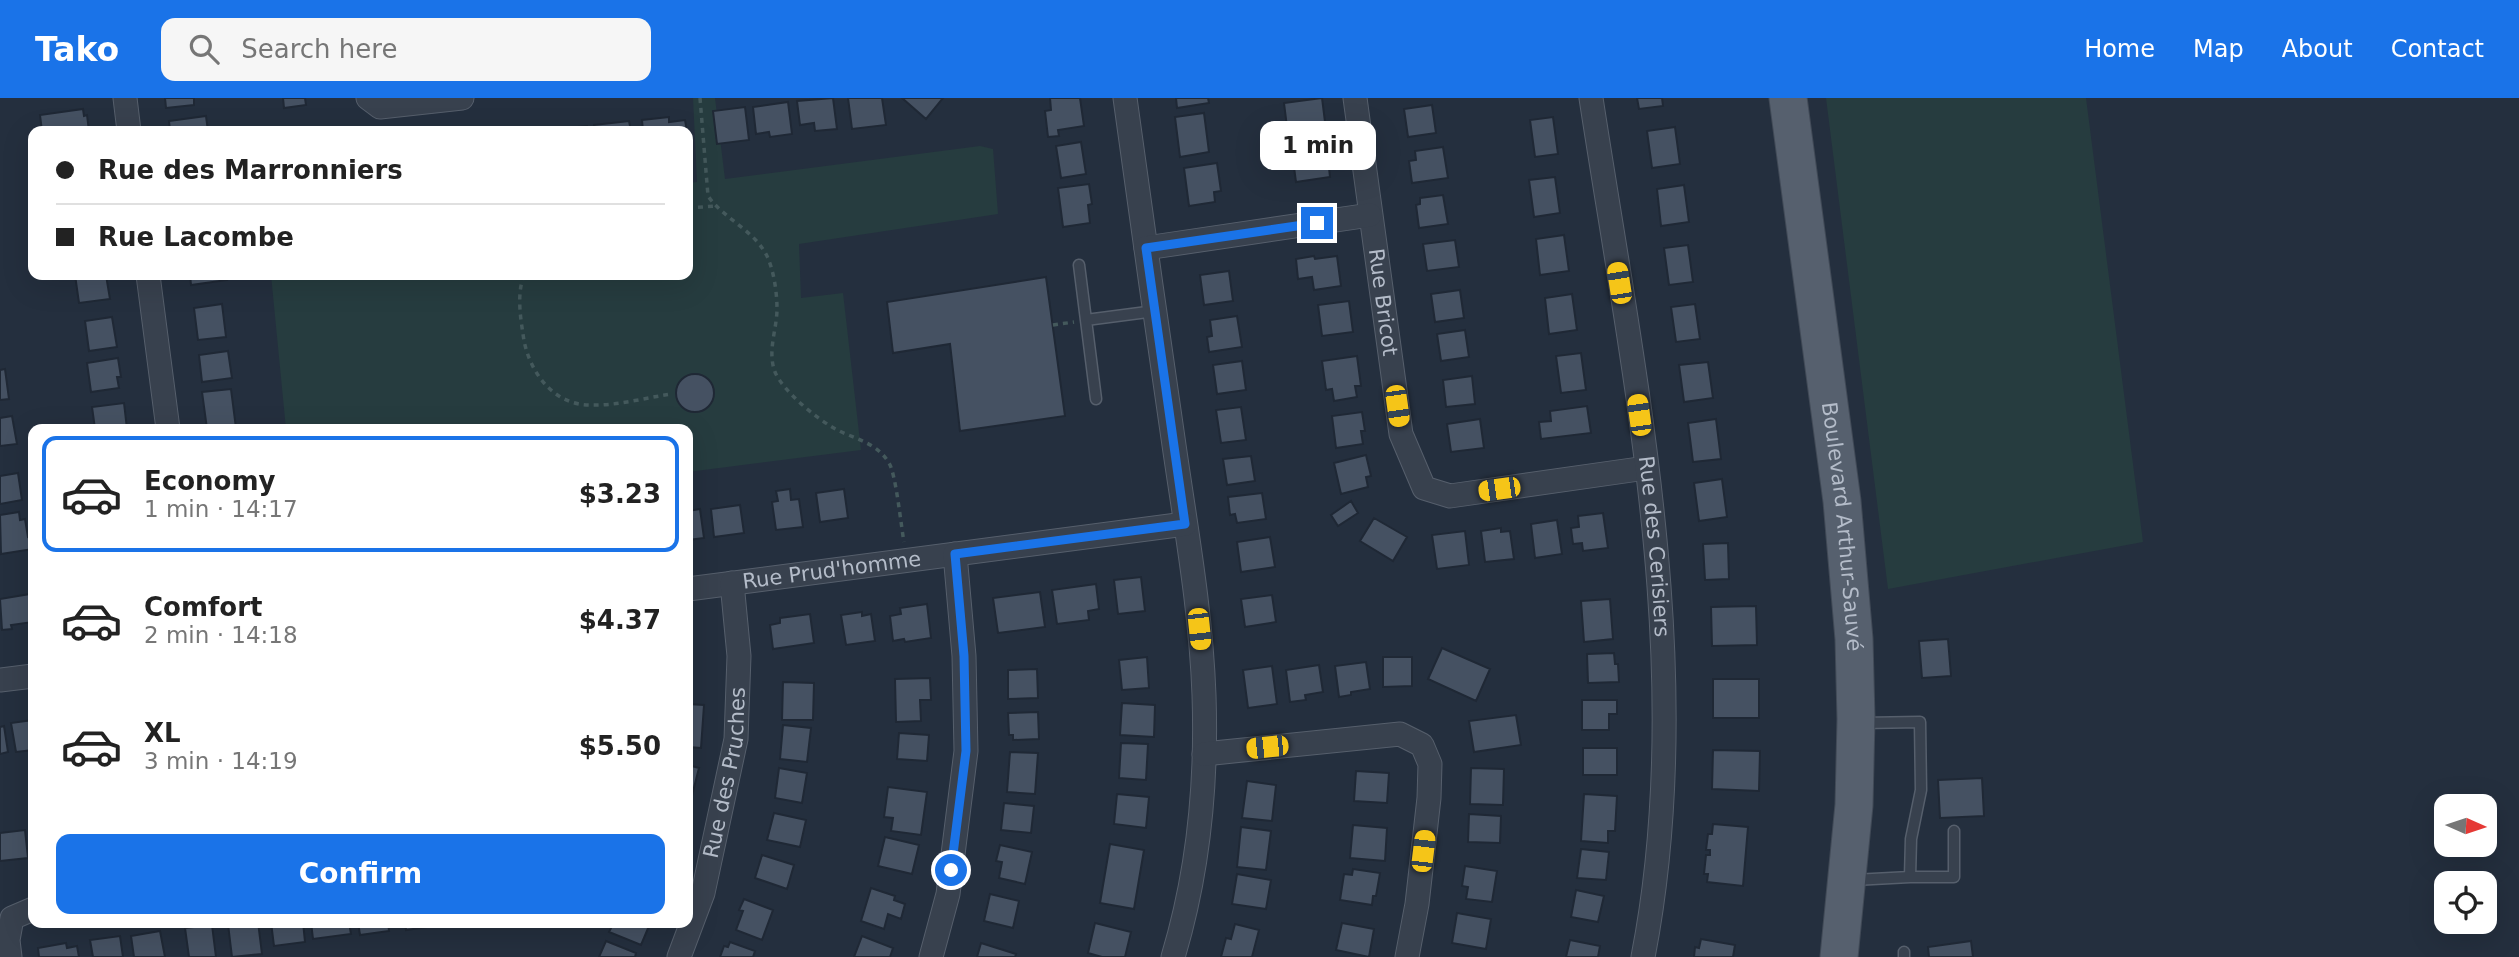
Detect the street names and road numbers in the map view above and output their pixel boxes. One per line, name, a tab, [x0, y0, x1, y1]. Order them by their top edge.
street label: Rue Bricot	[1364, 247, 1402, 357]
street label: Boulevard Arthur-Sauvé	[1817, 400, 1866, 651]
street label: Rue des Cerisiers	[1634, 454, 1674, 638]
street label: Rue Prud'homme	[741, 547, 923, 594]
street label: Rue des Pruches	[699, 687, 750, 860]

